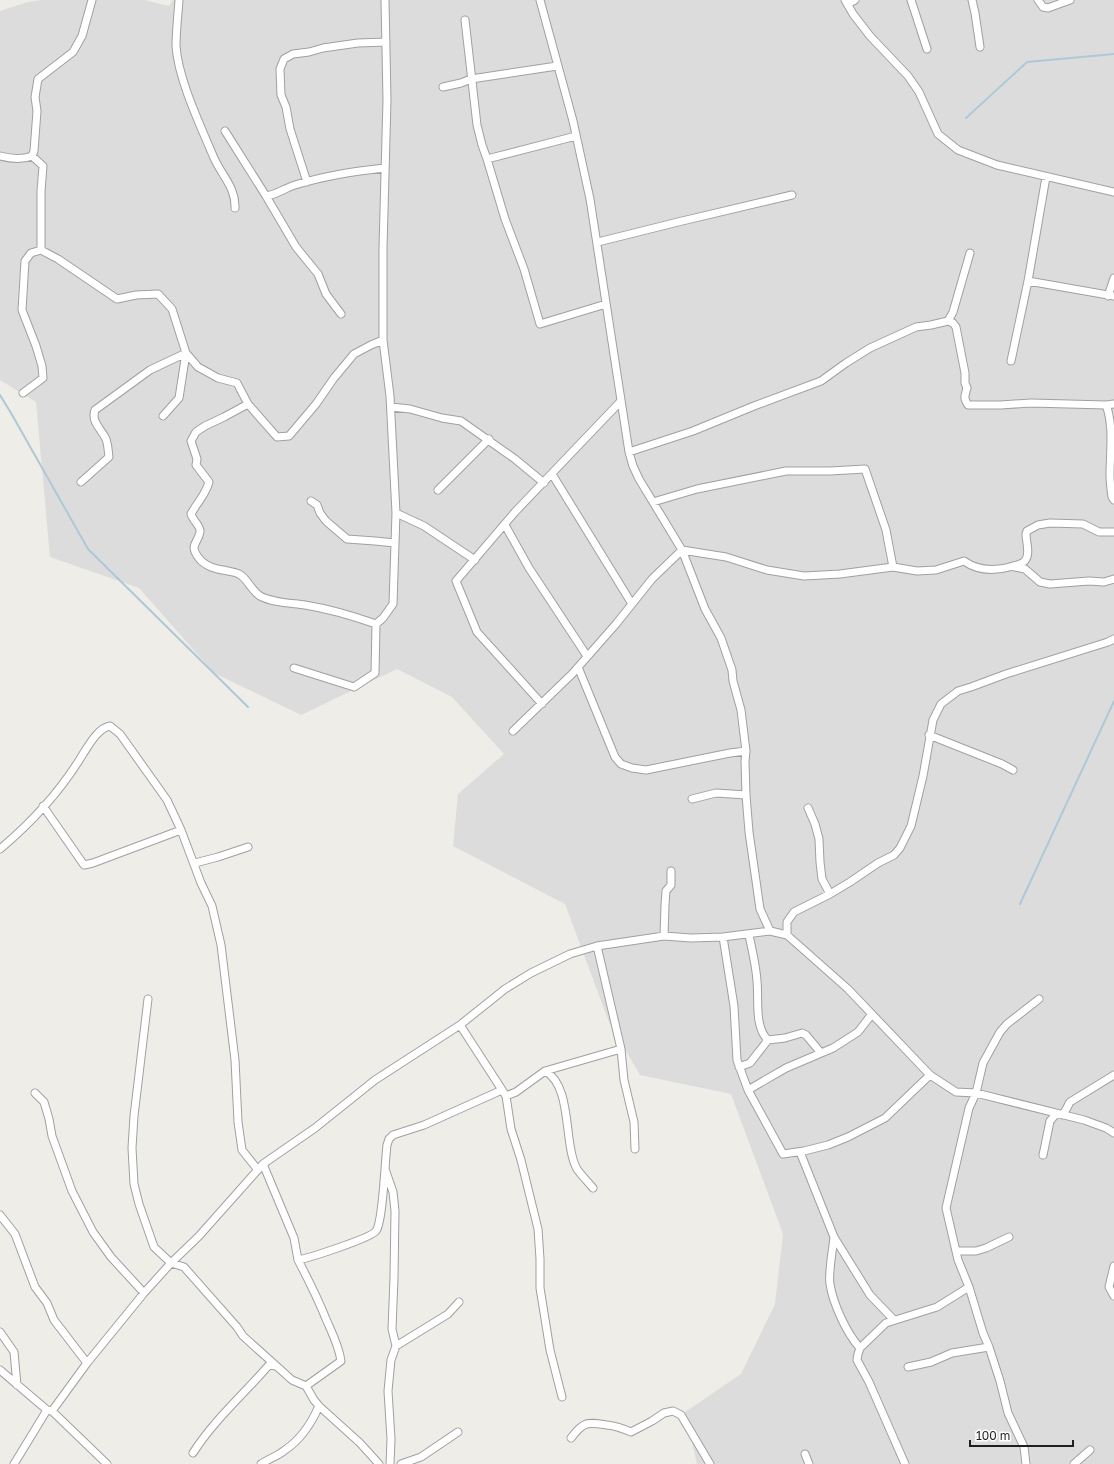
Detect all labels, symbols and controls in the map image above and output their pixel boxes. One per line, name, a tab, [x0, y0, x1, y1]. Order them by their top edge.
scale bar	[970, 1422, 1073, 1448]
text: 100 m	[976, 1428, 1010, 1443]

